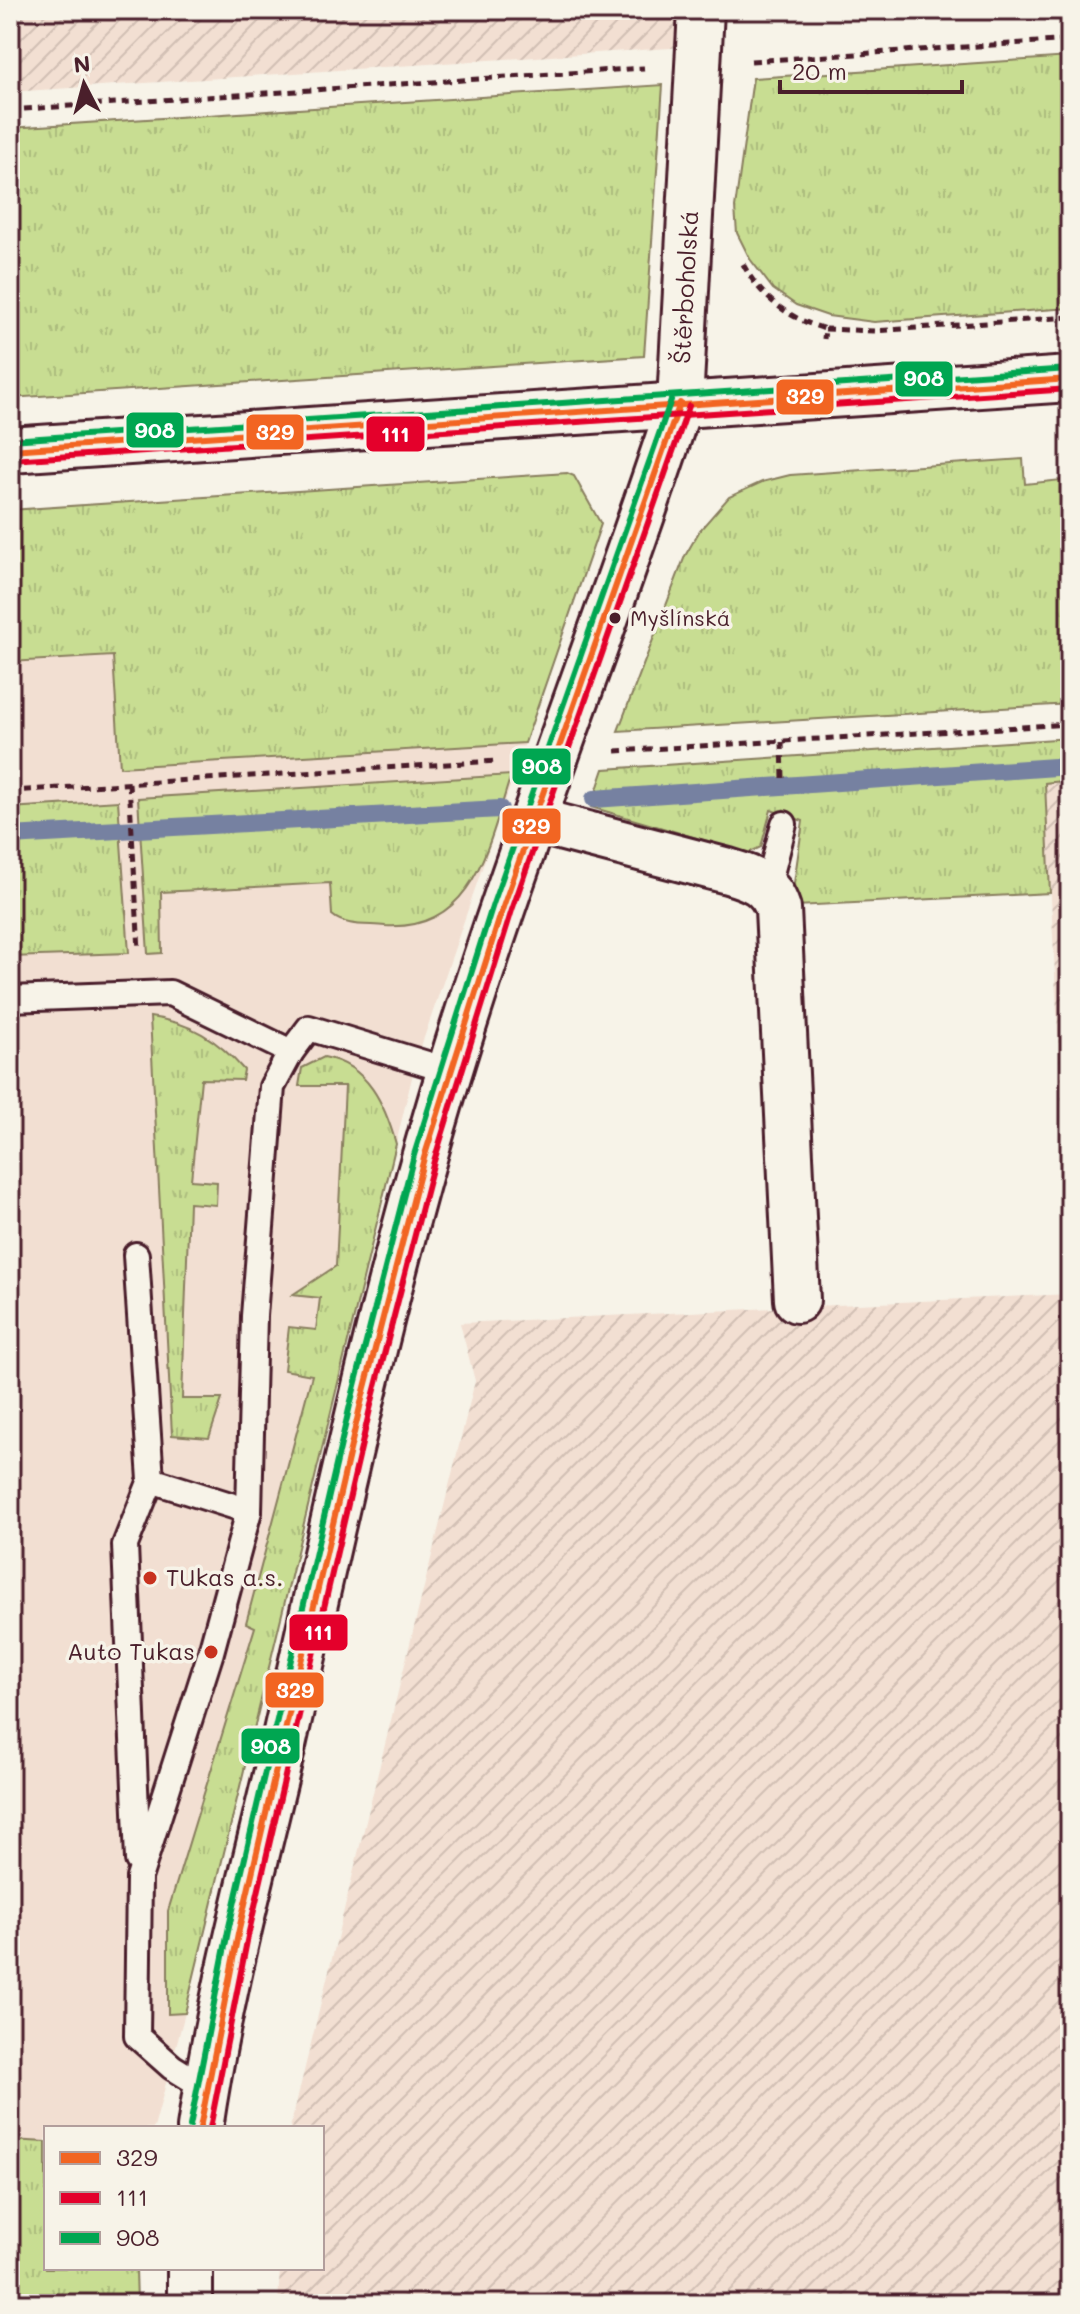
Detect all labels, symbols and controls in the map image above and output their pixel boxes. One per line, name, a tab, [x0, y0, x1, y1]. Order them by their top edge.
north arrow	[44, 44, 124, 124]
scale bar	[780, 44, 962, 94]
text: N	[72, 48, 92, 79]
text: 20 m	[792, 55, 847, 86]
street label: Štěrboholská	[665, 210, 704, 365]
line badge: 908	[894, 360, 954, 398]
text: 908	[903, 363, 945, 392]
line badge: 329	[775, 378, 835, 416]
text: 329	[786, 381, 824, 410]
line badge: 908	[125, 411, 185, 449]
line badge: 329	[245, 413, 305, 451]
text: 908	[134, 415, 176, 444]
line badge: 111	[365, 415, 426, 453]
text: 329	[256, 417, 294, 446]
text: 111	[380, 419, 410, 448]
place label: Myšlínská	[630, 603, 730, 632]
marker: Myšlínská	[607, 610, 623, 626]
line badge: 908	[511, 747, 572, 786]
text: 908	[521, 751, 563, 780]
line badge: 329	[501, 807, 562, 845]
text: 329	[512, 811, 550, 840]
place label: TUkas a.s.	[166, 1561, 283, 1592]
marker: TUkas a.s.	[141, 1569, 159, 1587]
line badge: 111	[288, 1613, 349, 1652]
text: 111	[303, 1617, 333, 1646]
place label: Auto Tukas	[67, 1635, 195, 1666]
marker: Auto Tukas	[202, 1643, 220, 1661]
line badge: 329	[264, 1671, 325, 1709]
text: 329	[276, 1675, 314, 1704]
line badge: 908	[240, 1727, 301, 1765]
text: 908	[250, 1731, 292, 1760]
legend	[44, 2126, 324, 2270]
text: 329	[116, 2141, 158, 2172]
text: 111	[116, 2181, 148, 2212]
text: 908	[116, 2221, 160, 2252]

